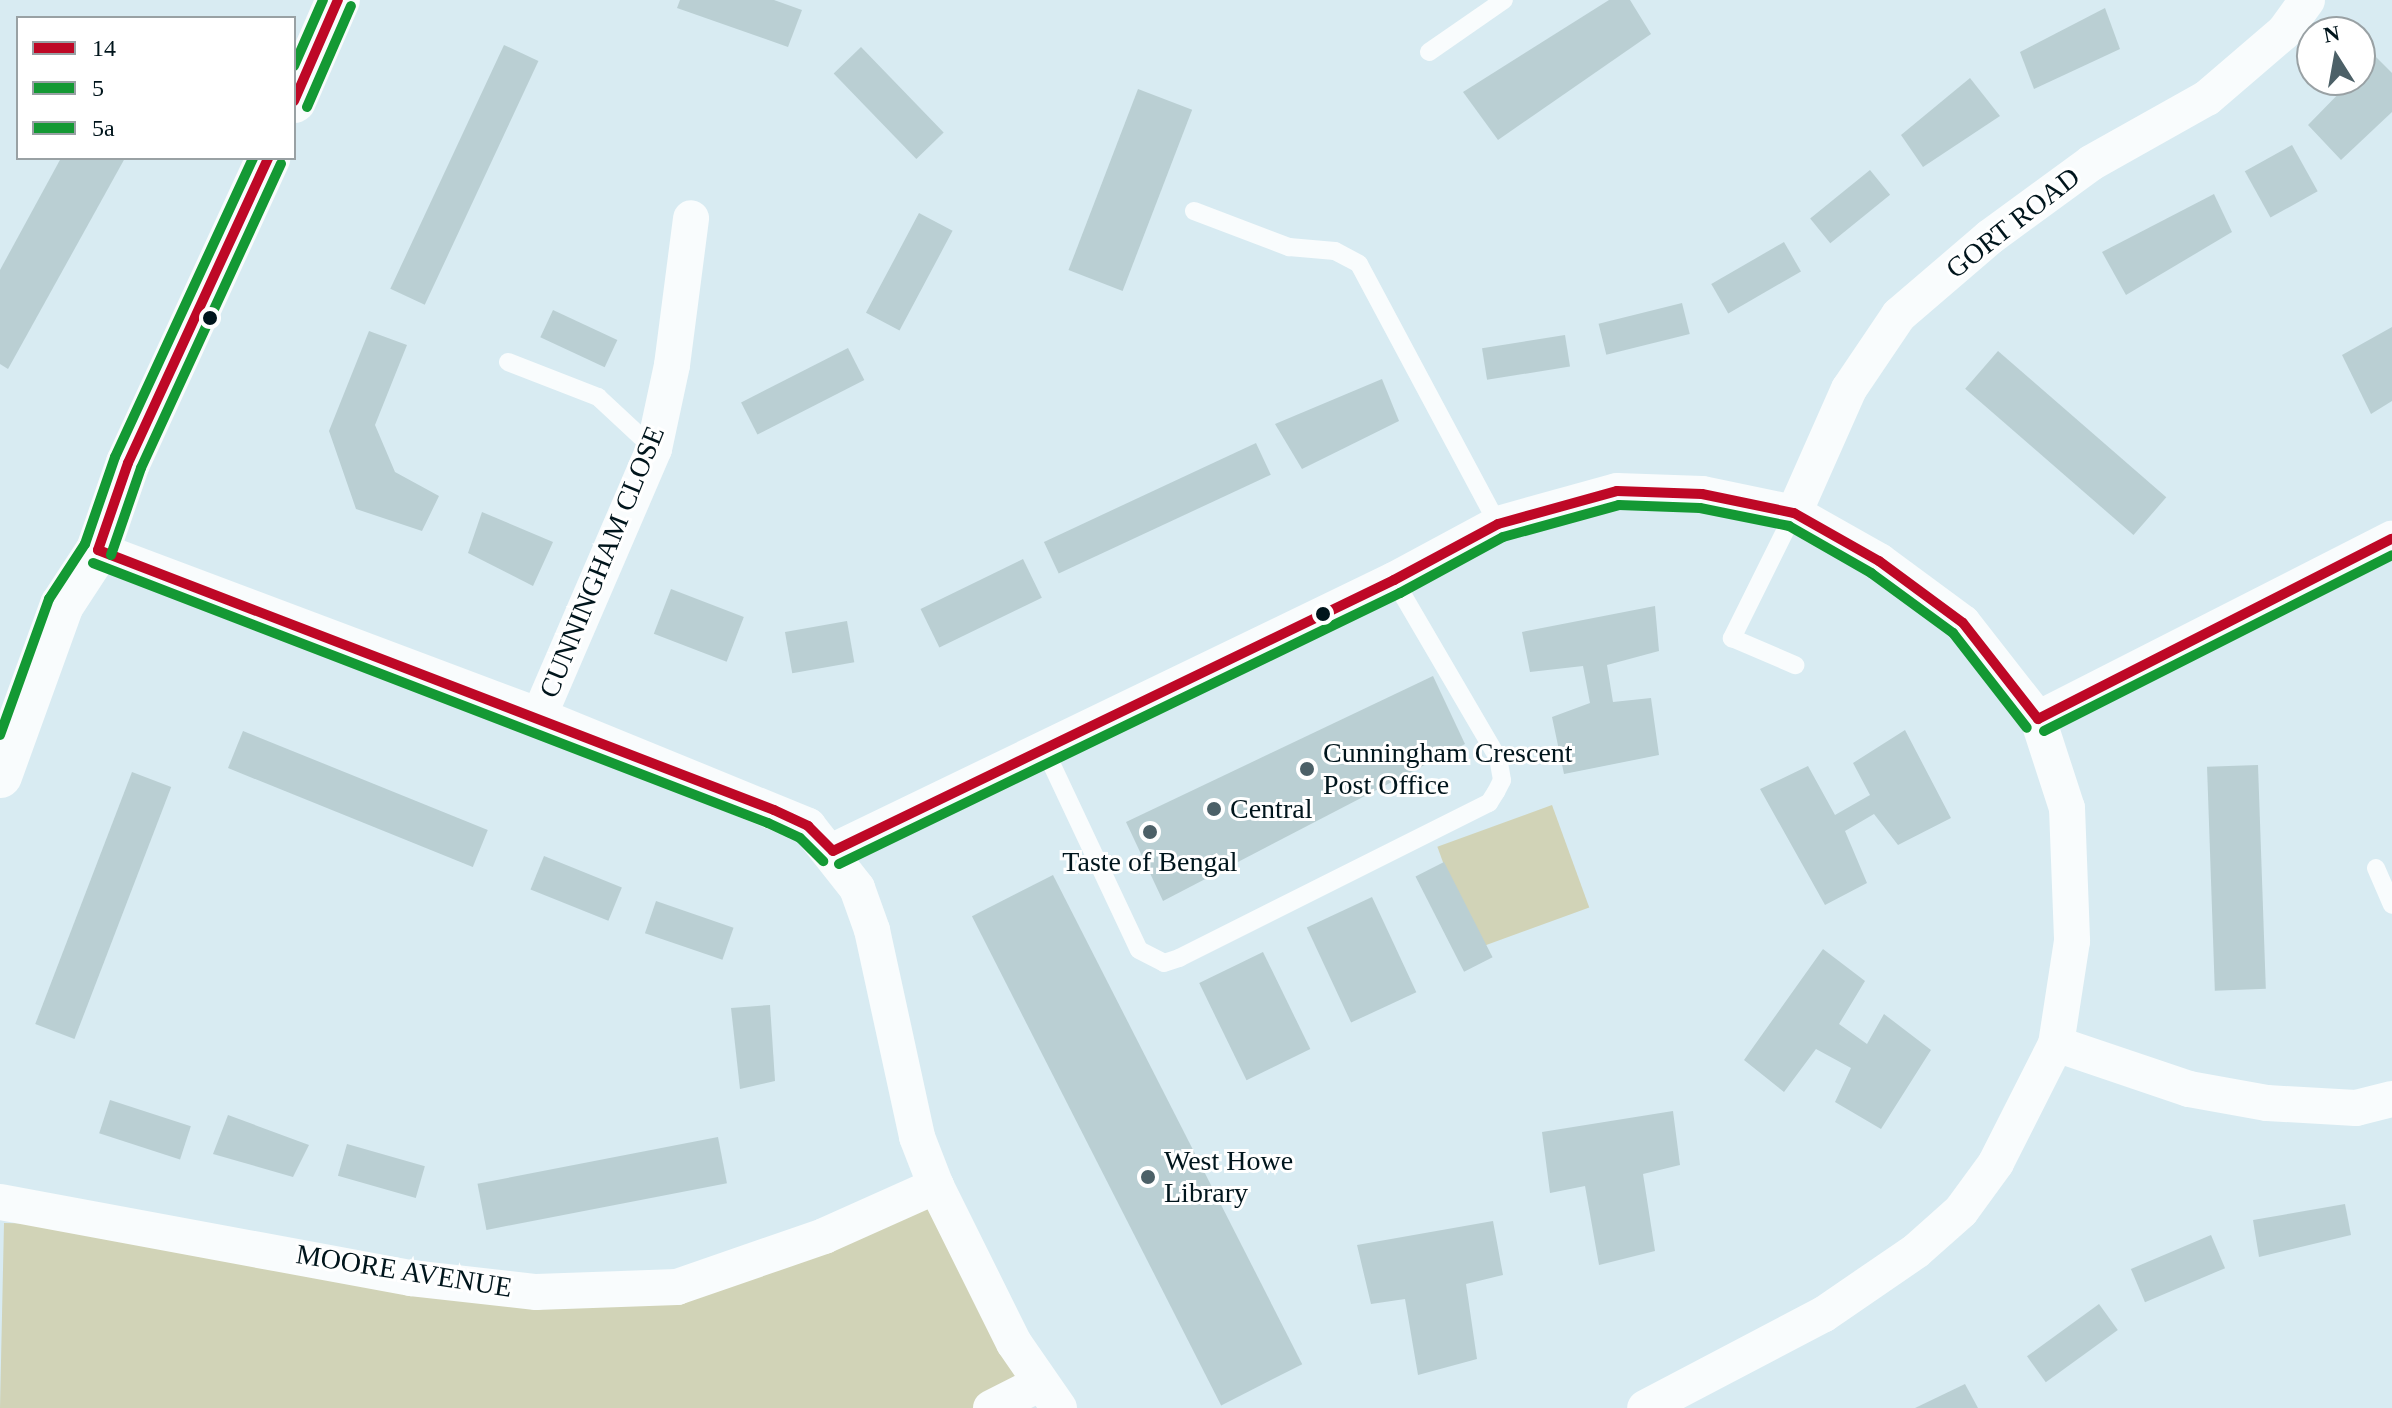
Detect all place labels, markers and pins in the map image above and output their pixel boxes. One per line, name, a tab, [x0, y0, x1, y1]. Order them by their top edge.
unlabelled marker	[202, 310, 218, 326]
unlabelled marker	[1315, 606, 1331, 622]
place label: Cunningham Crescent Post Office	[1323, 736, 1573, 802]
marker: Cunningham Crescent Post Office	[1298, 760, 1316, 778]
place label: Central	[1230, 792, 1312, 826]
marker: Central	[1205, 800, 1223, 818]
marker: Taste of Bengal	[1141, 823, 1159, 841]
place label: Taste of Bengal	[1062, 845, 1238, 879]
place label: West Howe Library	[1164, 1144, 1293, 1210]
marker: West Howe Library	[1139, 1168, 1157, 1186]

